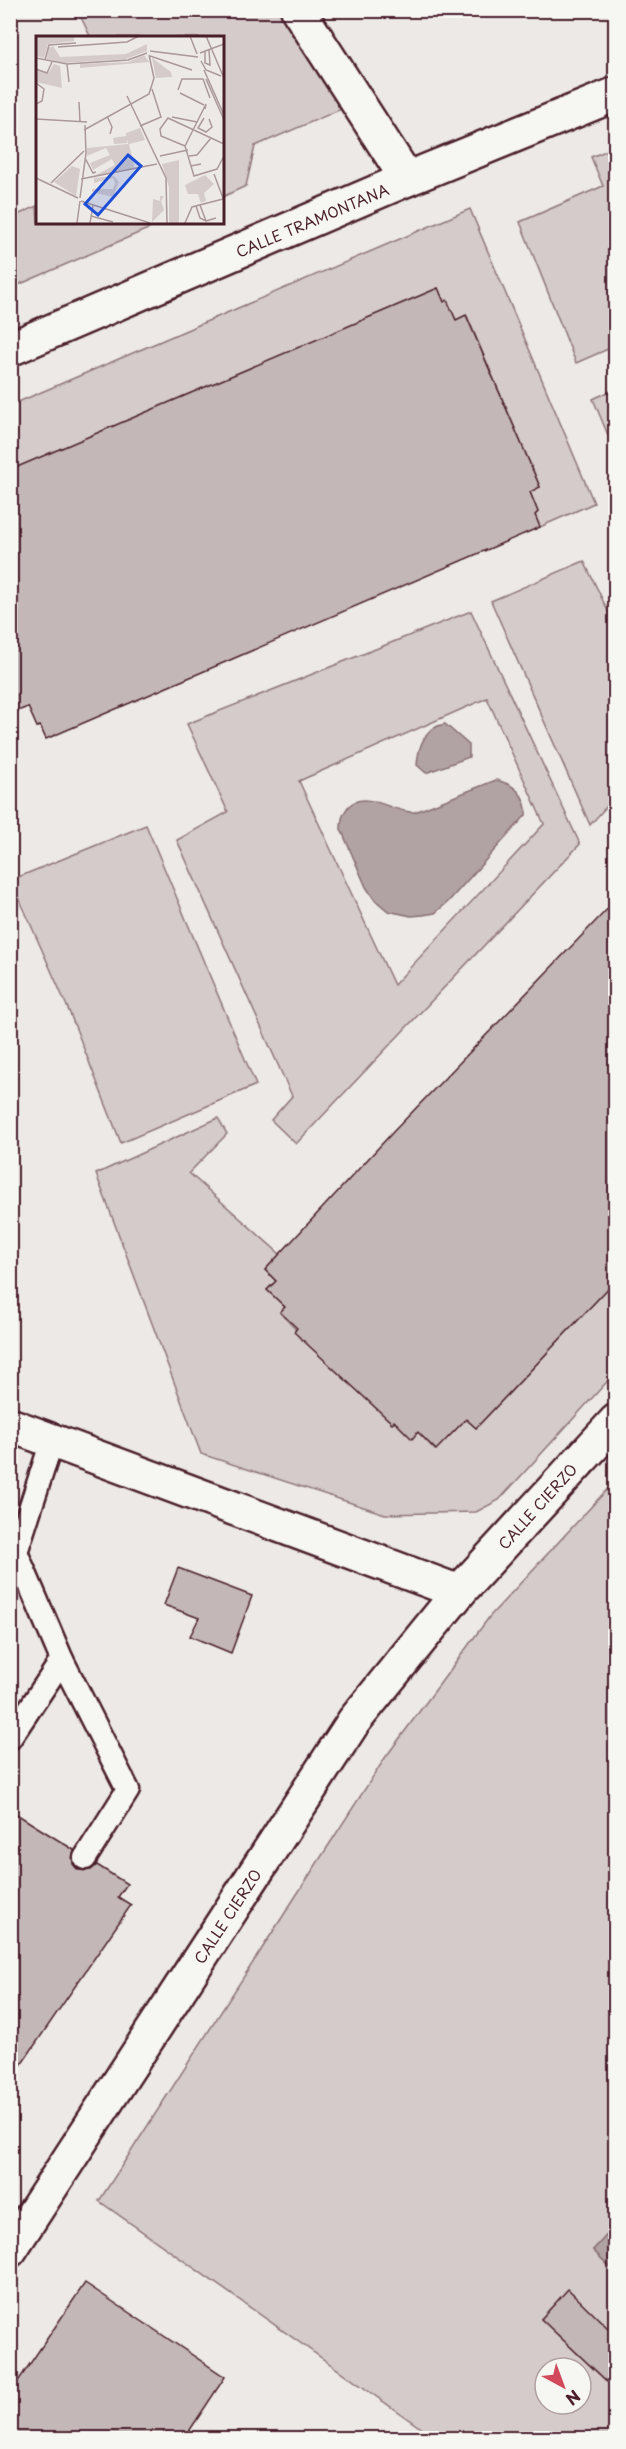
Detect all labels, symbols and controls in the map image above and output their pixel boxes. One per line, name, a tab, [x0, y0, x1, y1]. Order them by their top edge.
inset map	[36, 36, 224, 224]
street label: CALLE TRAMONTANA	[232, 177, 392, 263]
street label: CALLE CIERZO	[492, 1458, 582, 1554]
street label: CALLE CIERZO	[188, 1864, 266, 1968]
north arrow	[533, 2356, 593, 2416]
text: N	[561, 2385, 586, 2411]

